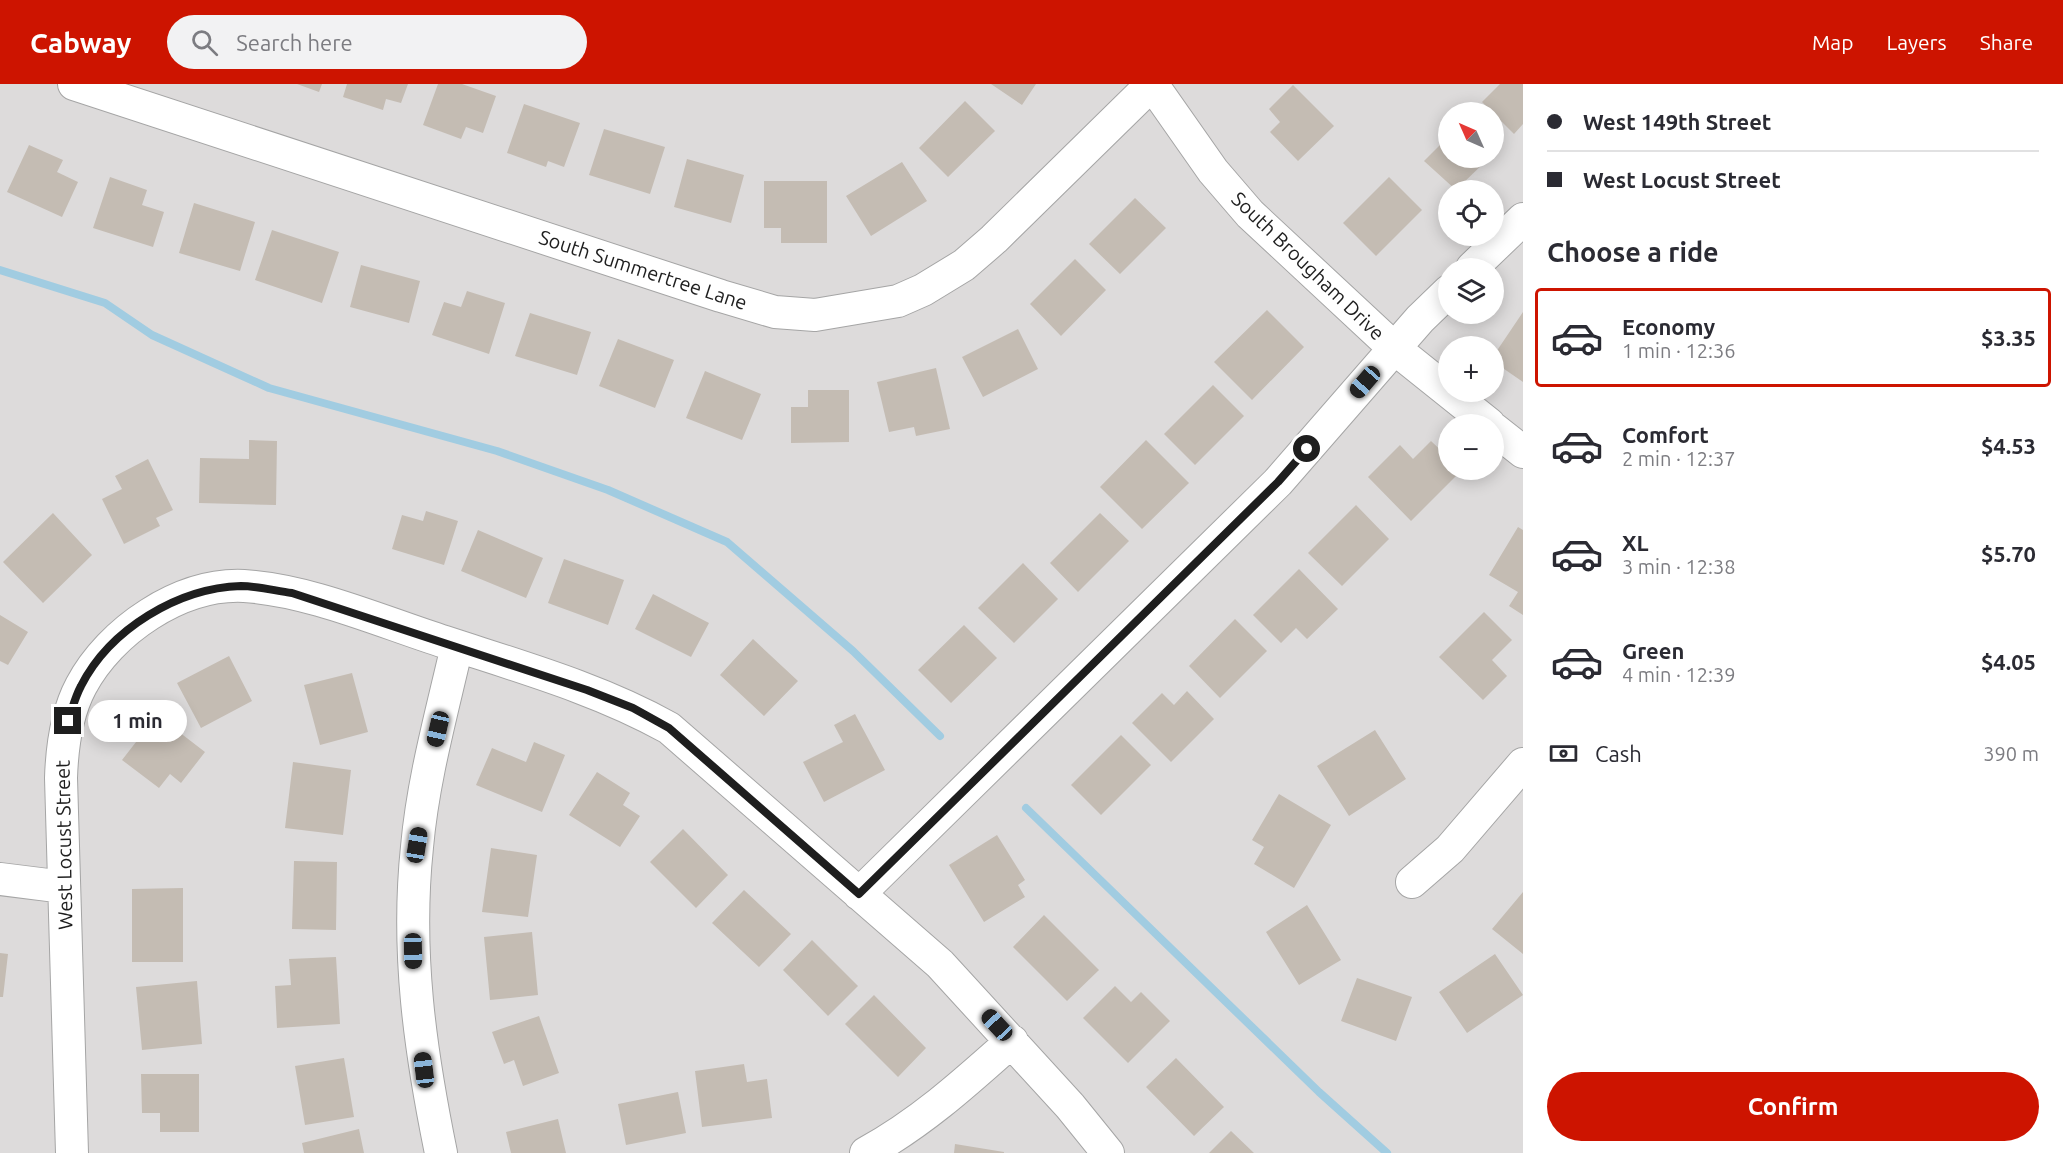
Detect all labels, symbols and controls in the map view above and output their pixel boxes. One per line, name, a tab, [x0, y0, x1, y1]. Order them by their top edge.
search box	[167, 15, 587, 69]
icon: search	[188, 26, 221, 59]
text: Cabway	[30, 27, 131, 58]
text: Search here	[236, 30, 353, 55]
text: Map	[1812, 30, 1853, 54]
text: Layers	[1886, 30, 1947, 54]
text: Share	[1980, 30, 2033, 54]
north arrow	[1438, 102, 1504, 168]
map controls	[1438, 102, 1504, 480]
text: West 149th Street	[1583, 109, 1771, 134]
text: West Locust Street	[1583, 167, 1781, 192]
button: locate	[1438, 180, 1504, 246]
street label: South Brougham Drive	[1227, 187, 1389, 344]
street label: South Summertree Lane	[536, 225, 750, 314]
text: Choose a ride	[1547, 237, 1719, 267]
button: layers	[1438, 258, 1504, 324]
icon: car	[1550, 311, 1604, 365]
text: Economy	[1622, 314, 1715, 339]
text: $3.35	[1981, 325, 2036, 350]
button: +	[1438, 336, 1504, 402]
text: 1 min · 12:36	[1622, 339, 1736, 362]
car	[1346, 363, 1384, 401]
button: −	[1438, 414, 1504, 480]
icon: car	[1550, 419, 1604, 473]
text: Comfort	[1622, 422, 1709, 447]
text: $4.53	[1981, 433, 2036, 458]
route start	[1293, 435, 1320, 462]
text: 2 min · 12:37	[1622, 447, 1736, 470]
icon: car	[1550, 527, 1604, 581]
text: XL	[1622, 530, 1649, 555]
text: $5.70	[1981, 541, 2036, 566]
text: 3 min · 12:38	[1622, 555, 1736, 578]
icon: car	[1550, 635, 1604, 689]
text: Green	[1622, 638, 1684, 663]
text: $4.05	[1981, 649, 2036, 674]
text: 4 min · 12:39	[1622, 663, 1736, 686]
callout: 1 min	[89, 700, 188, 742]
route end	[54, 707, 81, 734]
text: 1 min	[112, 709, 163, 732]
car	[425, 709, 451, 749]
icon: cash	[1547, 737, 1580, 770]
text: Cash	[1595, 741, 1642, 766]
text: 390 m	[1983, 742, 2039, 765]
street label: West Locust Street	[51, 760, 76, 930]
car	[405, 826, 429, 864]
car	[404, 933, 422, 969]
car	[978, 1006, 1016, 1044]
car	[413, 1051, 435, 1089]
button: Confirm	[1547, 1072, 2039, 1141]

